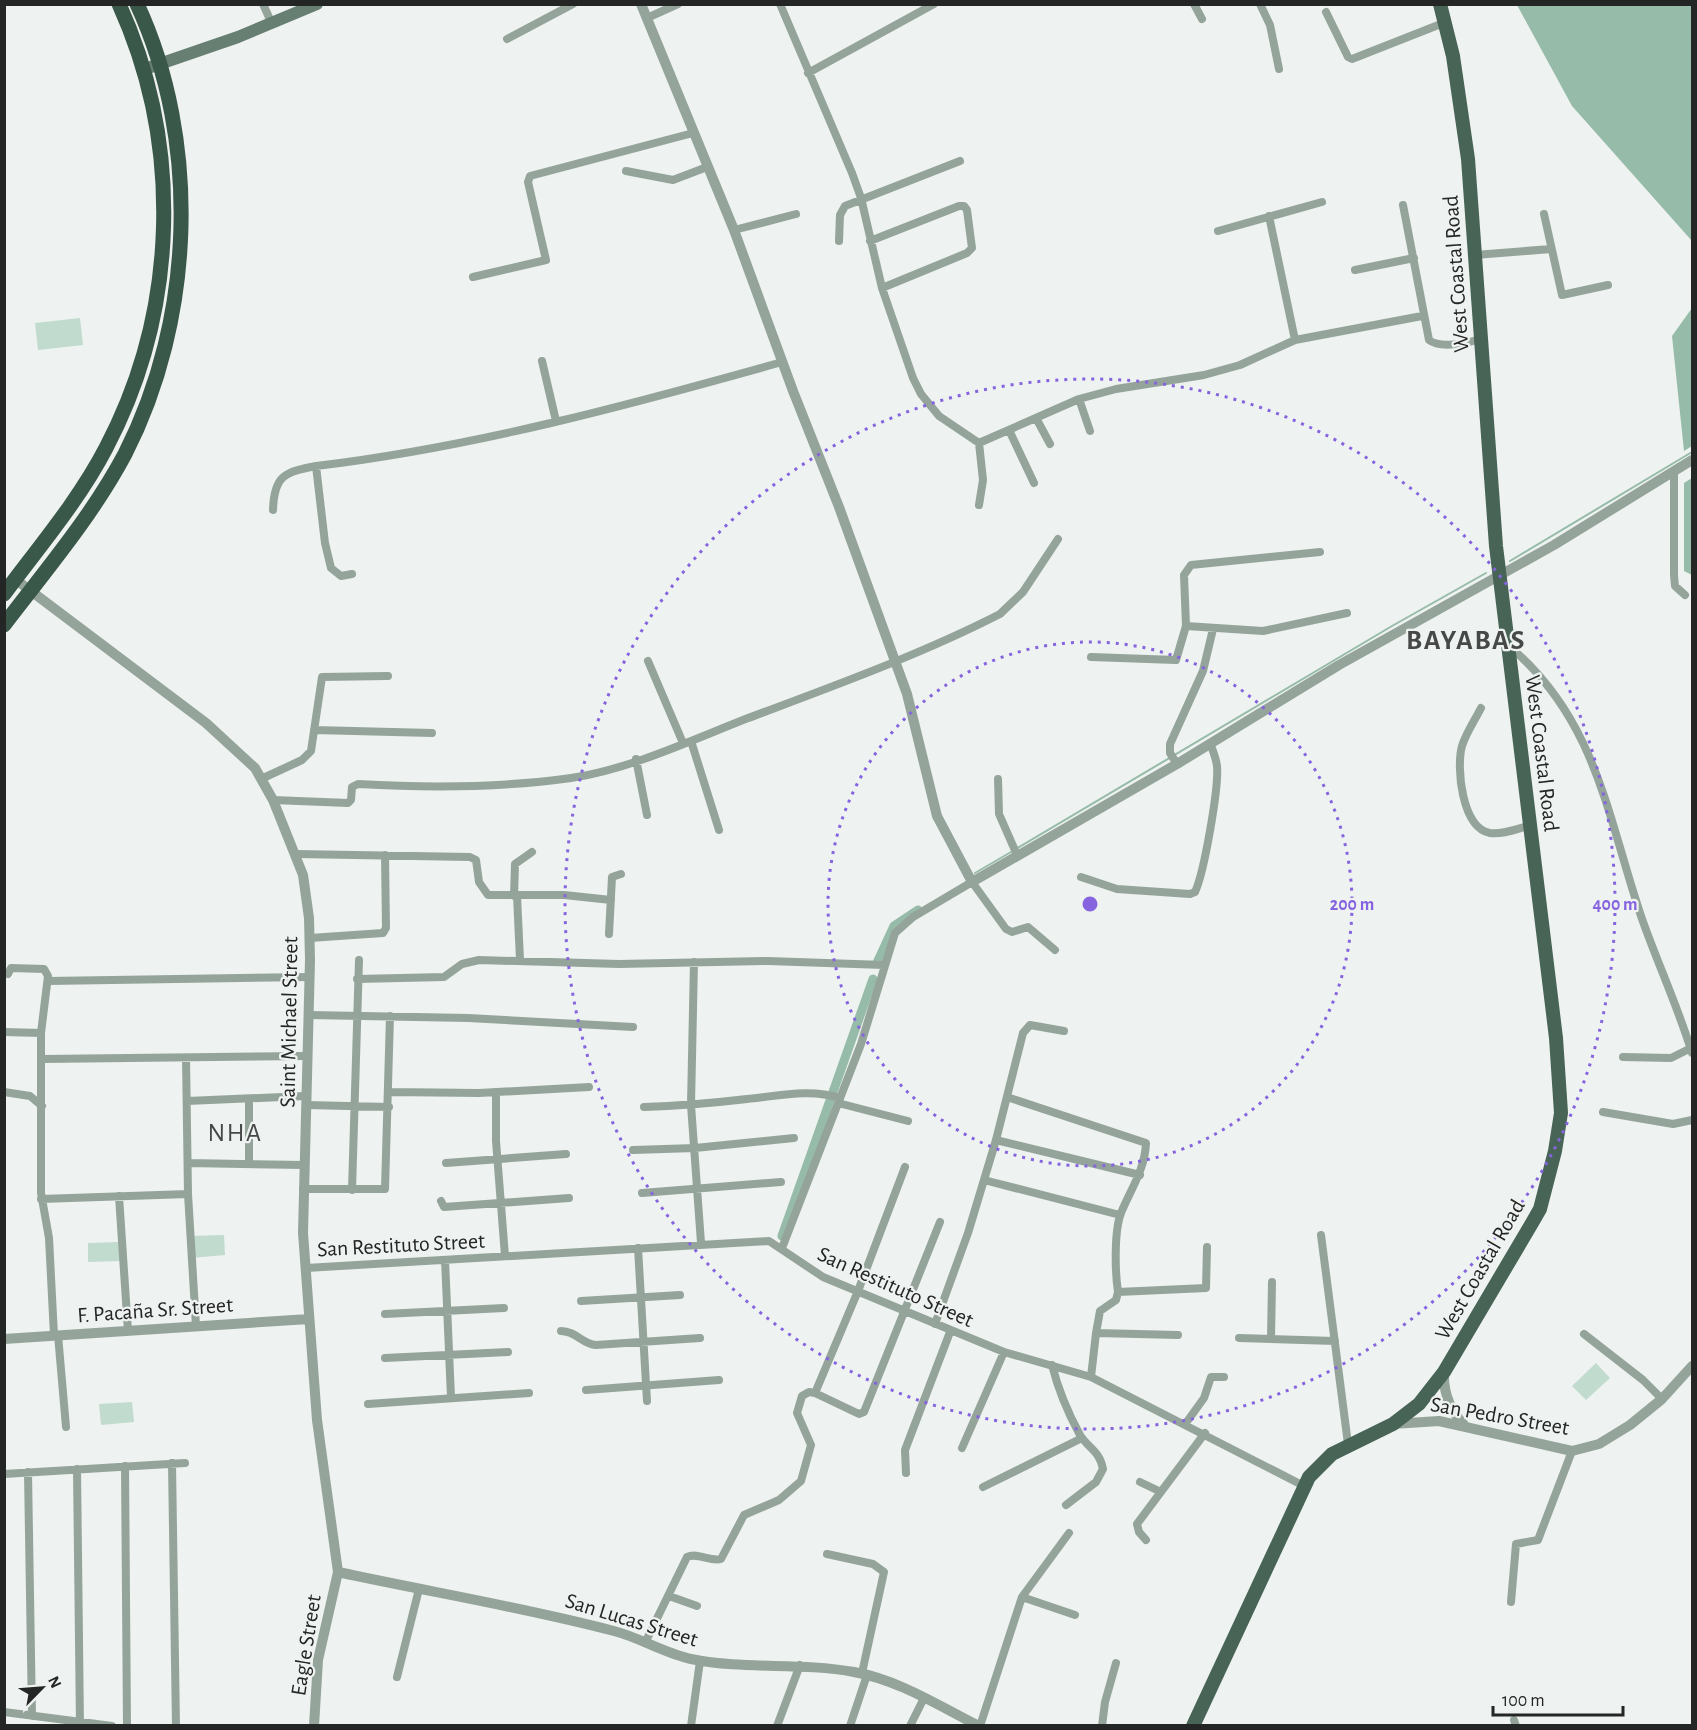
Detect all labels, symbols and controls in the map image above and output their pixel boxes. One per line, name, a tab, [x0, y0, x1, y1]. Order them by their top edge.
street label: West Coastal Road	[1440, 194, 1472, 353]
district label: BAYABAS	[1406, 627, 1526, 655]
street label: West Coastal Road	[1521, 674, 1563, 833]
centre of rings	[1080, 894, 1100, 914]
text: 200 m	[1330, 896, 1374, 914]
text: 400 m	[1592, 896, 1638, 914]
street label: Saint Michael Street	[277, 936, 301, 1108]
district label: NHA	[207, 1120, 263, 1146]
street label: West Coastal Road	[1431, 1196, 1529, 1343]
street label: San Restituto Street	[317, 1230, 486, 1260]
street label: San Restituto Street	[814, 1243, 977, 1331]
street label: F. Pacaña Sr. Street	[76, 1294, 234, 1326]
street label: San Pedro Street	[1429, 1393, 1571, 1439]
street label: San Lucas Street	[563, 1589, 701, 1651]
street label: Eagle Street	[287, 1593, 325, 1697]
north arrow	[12, 1658, 72, 1718]
text: N	[45, 1674, 64, 1691]
scale bar	[1493, 1679, 1624, 1717]
text: 100 m	[1502, 1692, 1545, 1710]

